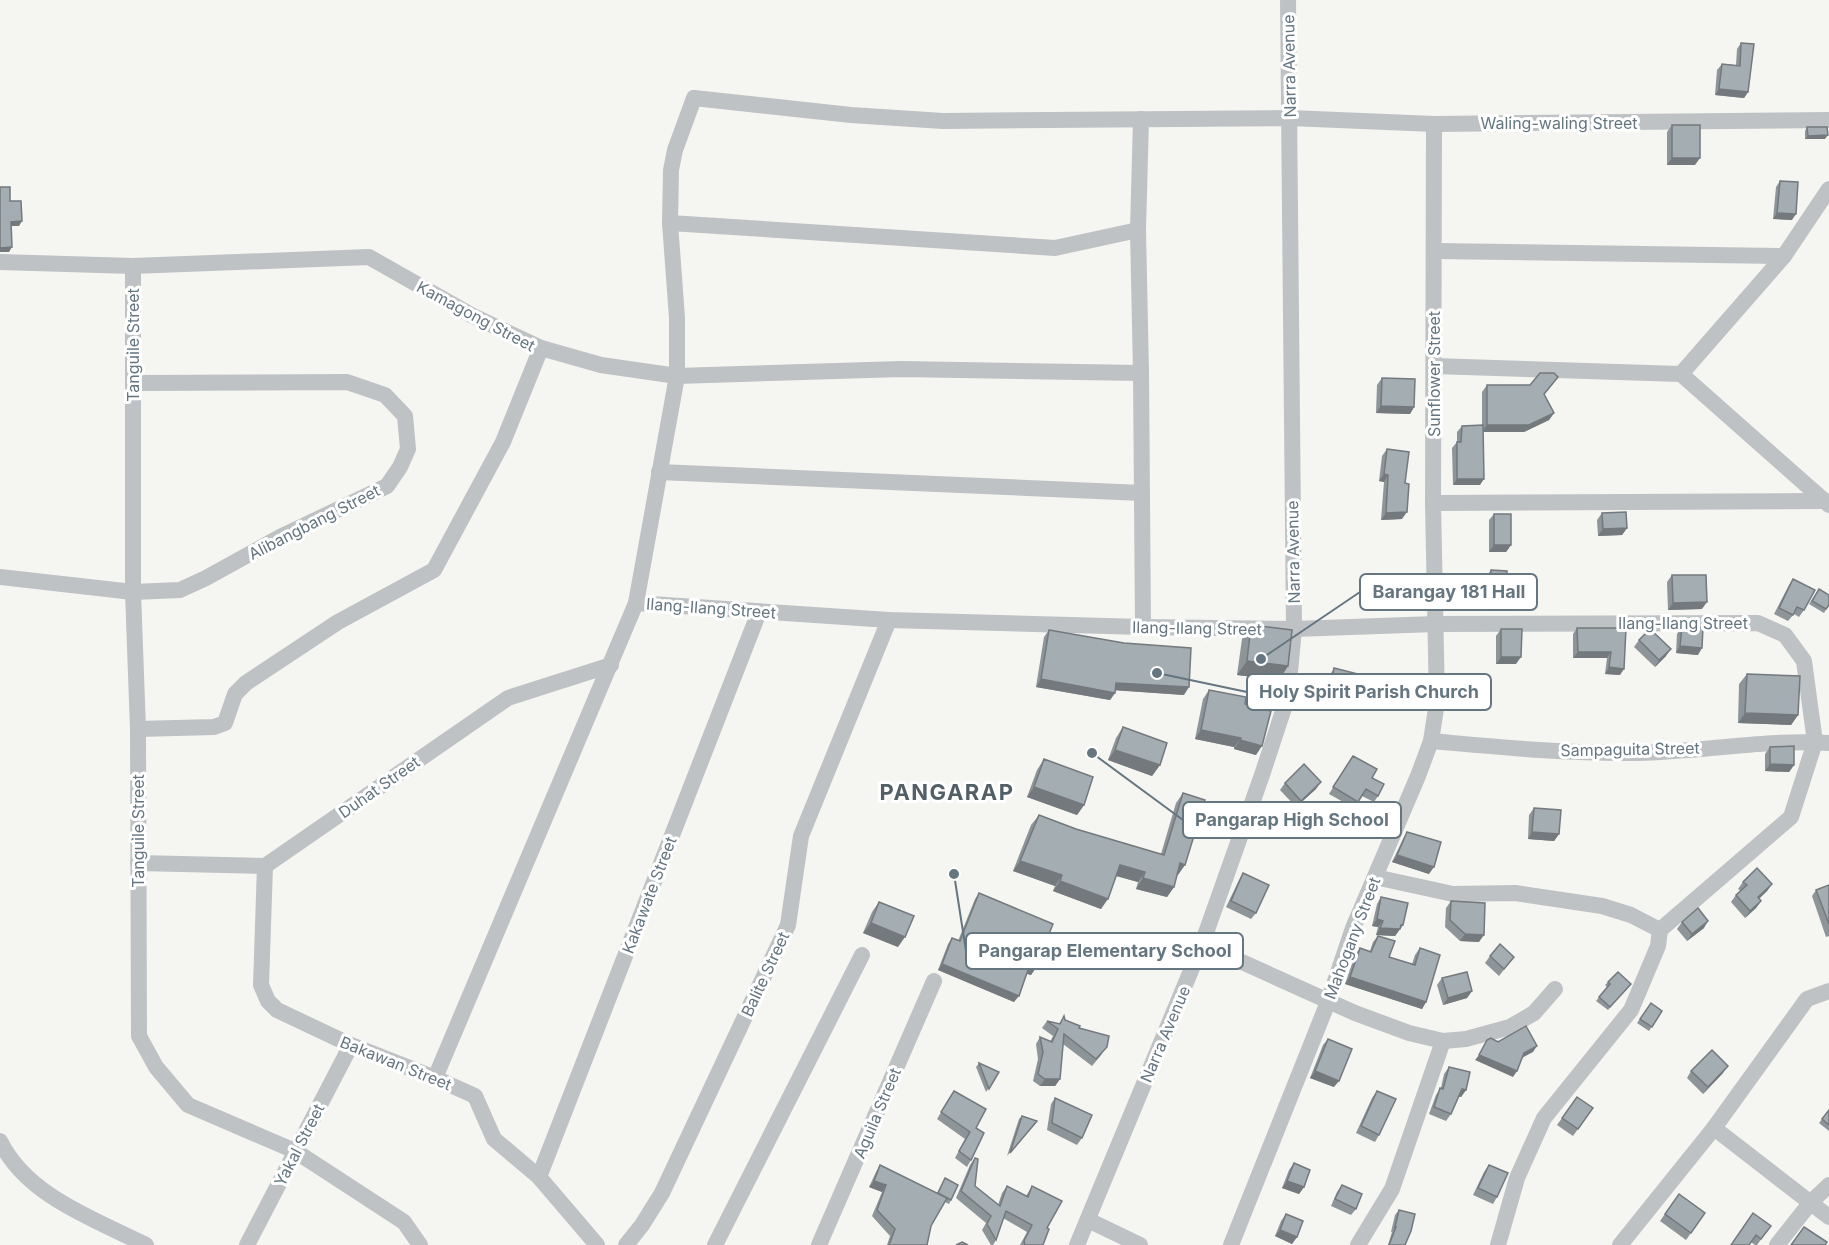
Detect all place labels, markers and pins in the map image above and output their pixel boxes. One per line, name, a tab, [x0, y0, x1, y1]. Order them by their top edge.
callout: Barangay 181 Hall	[1360, 574, 1537, 610]
callout: Holy Spirit Parish Church	[1247, 674, 1491, 710]
callout: Pangarap High School	[1183, 802, 1401, 838]
callout: Pangarap Elementary School	[966, 933, 1243, 969]

